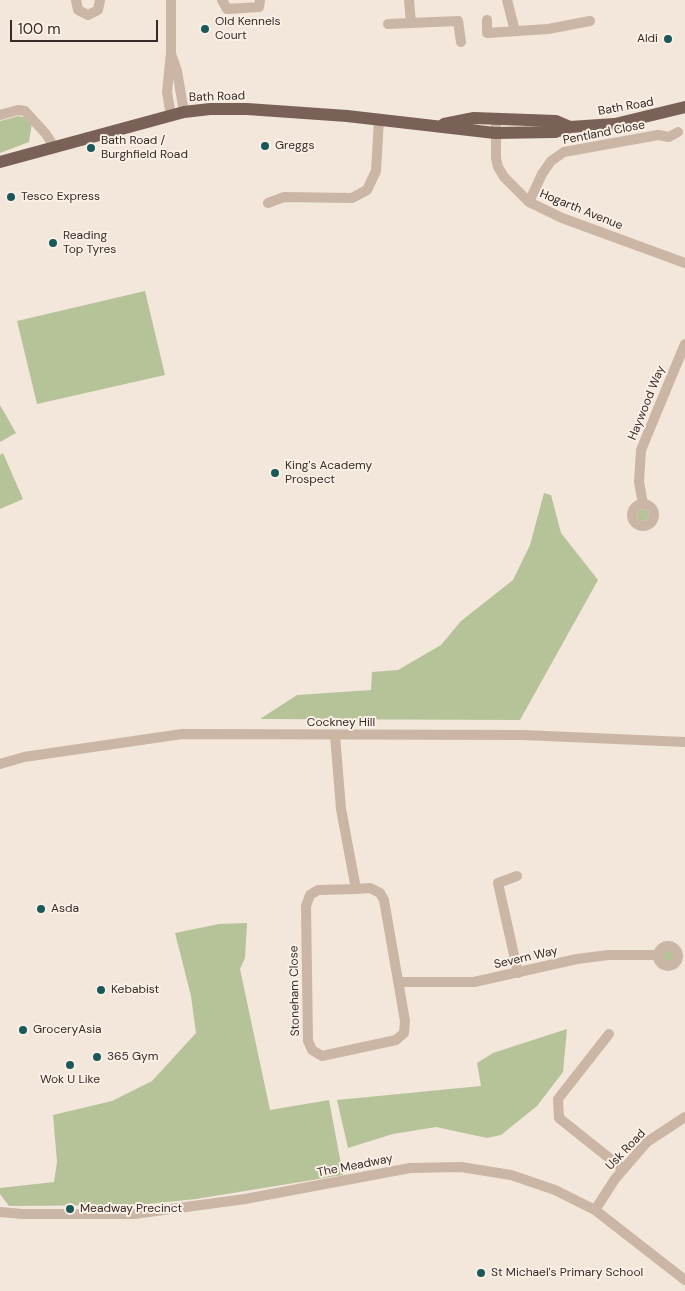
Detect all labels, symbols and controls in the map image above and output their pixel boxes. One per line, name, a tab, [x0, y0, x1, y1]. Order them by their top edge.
scale bar	[12, 10, 160, 42]
place label: Old Kennels Court	[215, 15, 280, 43]
text: 100 m	[18, 19, 61, 39]
marker: Old Kennels Court	[199, 23, 211, 35]
place label: Aldi	[637, 32, 658, 46]
marker: Aldi	[662, 33, 674, 45]
street label: Bath Road	[189, 89, 245, 105]
street label: Bath Road	[597, 95, 655, 119]
street label: Pentland Close	[562, 118, 646, 148]
place label: Bath Road / Burghfield Road	[101, 134, 188, 162]
place label: Greggs	[275, 139, 315, 153]
marker: Greggs	[259, 140, 271, 152]
marker: Bath Road / Burghfield Road	[85, 142, 97, 154]
street label: Hogarth Avenue	[537, 187, 625, 233]
place label: Tesco Express	[21, 190, 100, 204]
marker: Tesco Express	[5, 191, 17, 203]
place label: Reading Top Tyres	[63, 229, 116, 257]
marker: Reading Top Tyres	[47, 237, 59, 249]
street label: Haywood Way	[626, 364, 668, 442]
place label: King's Academy Prospect	[285, 459, 372, 487]
marker: King's Academy Prospect	[269, 467, 281, 479]
street label: Cockney Hill	[307, 716, 375, 730]
place label: Asda	[51, 902, 79, 916]
marker: Asda	[35, 903, 47, 915]
street label: Severn Way	[493, 944, 559, 972]
street label: Stoneham Close	[287, 945, 303, 1037]
place label: Kebabist	[111, 983, 159, 997]
marker: Kebabist	[95, 984, 107, 996]
place label: GroceryAsia	[33, 1023, 102, 1037]
marker: GroceryAsia	[17, 1024, 29, 1036]
place label: 365 Gym	[107, 1050, 158, 1064]
marker: 365 Gym	[91, 1051, 103, 1063]
marker: Wok U Like	[64, 1059, 76, 1071]
place label: Wok U Like	[40, 1073, 100, 1087]
street label: Usk Road	[603, 1127, 649, 1173]
street label: The Meadway	[316, 1152, 394, 1180]
place label: Meadway Precinct	[80, 1202, 182, 1216]
marker: Meadway Precinct	[64, 1203, 76, 1215]
place label: St Michael's Primary School	[491, 1266, 643, 1280]
marker: St Michael's Primary School	[475, 1267, 487, 1279]

